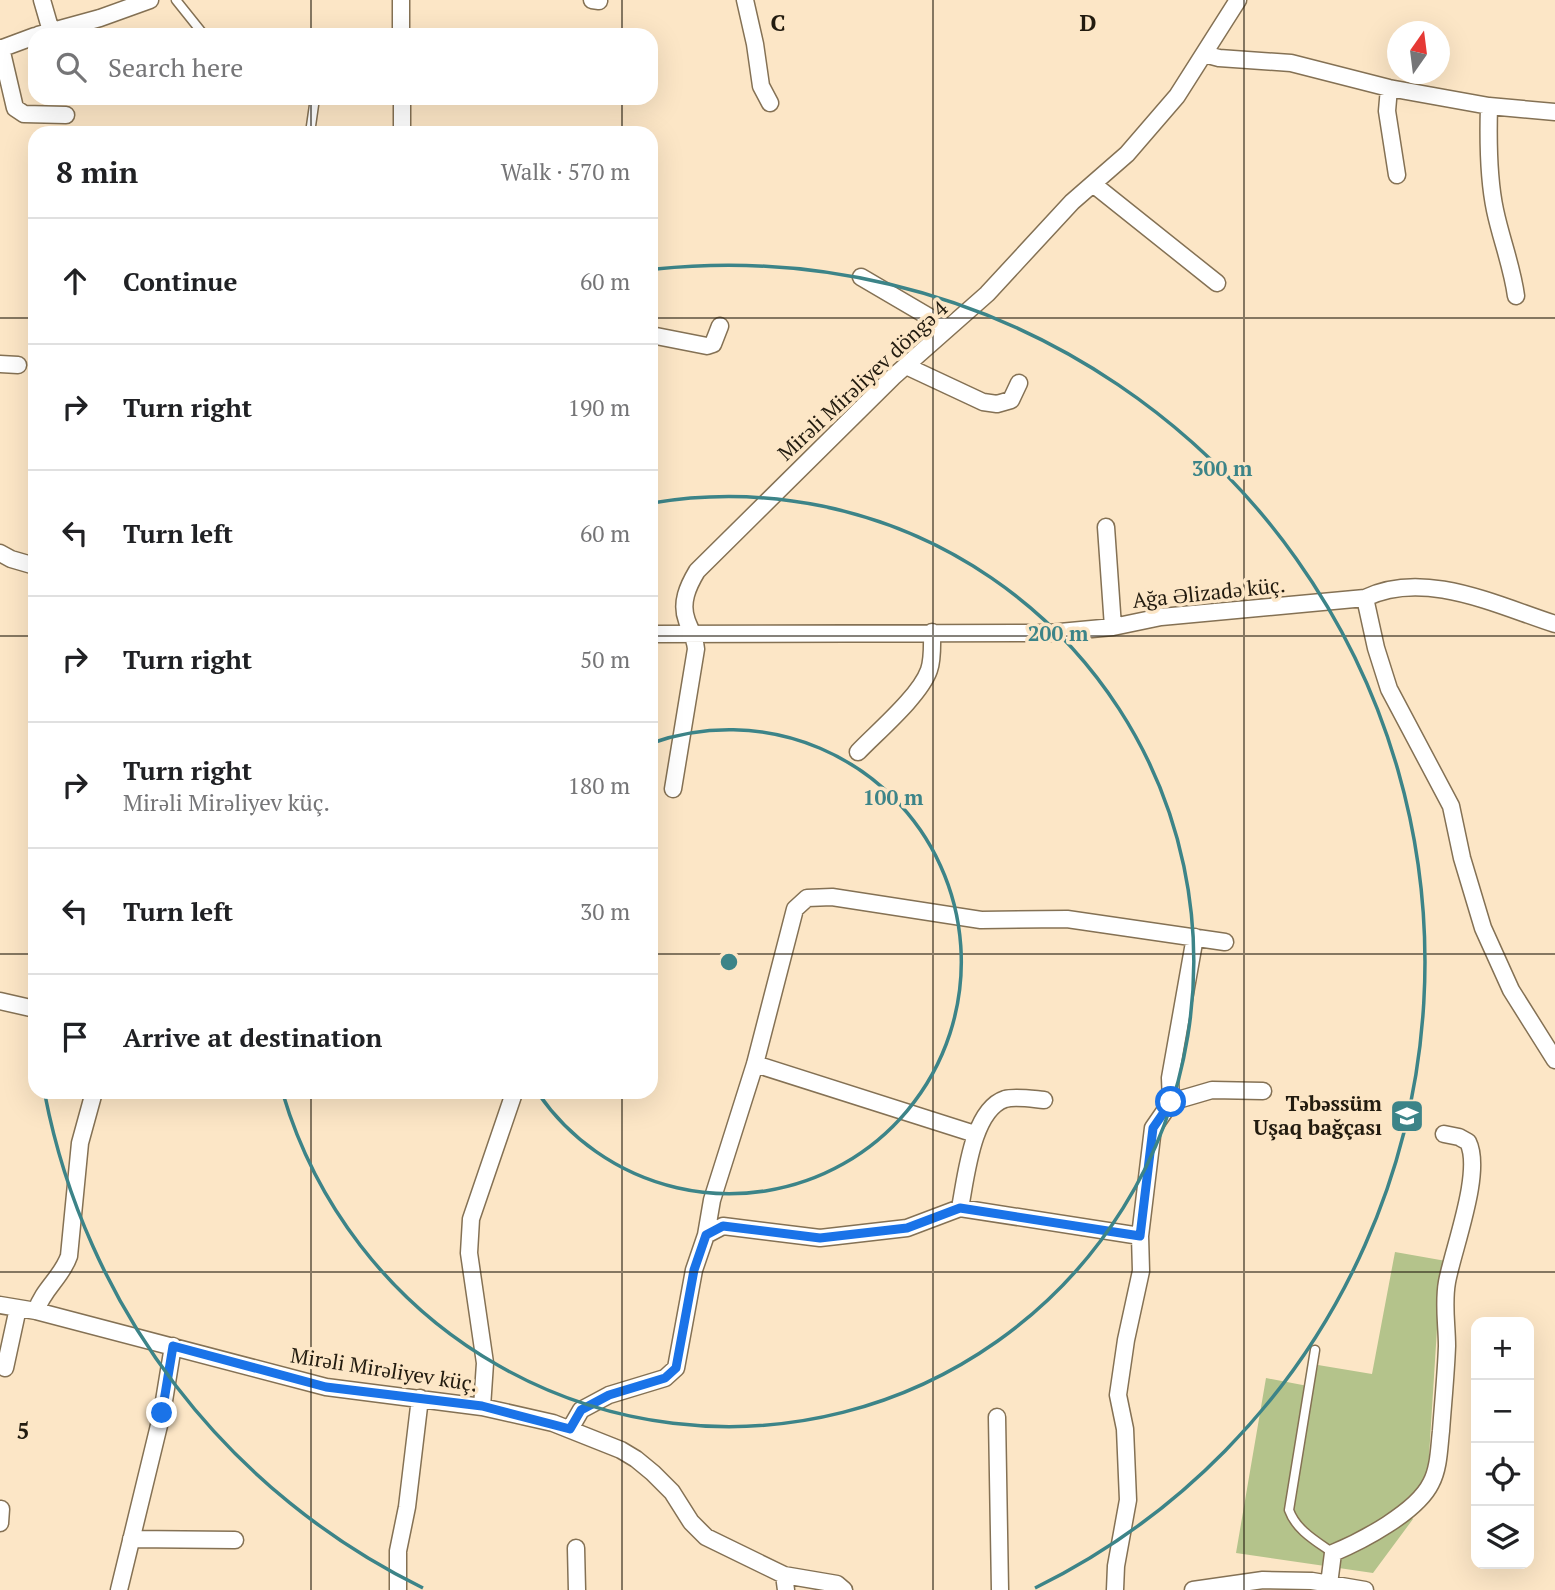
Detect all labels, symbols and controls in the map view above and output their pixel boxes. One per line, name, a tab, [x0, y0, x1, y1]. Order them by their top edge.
text: C	[771, 7, 786, 38]
text: D	[1080, 7, 1097, 38]
north arrow	[1387, 21, 1450, 84]
search box	[28, 28, 658, 105]
icon: search	[52, 48, 90, 86]
text: Search here	[108, 50, 243, 84]
text: 8 min	[56, 152, 138, 192]
text: Walk · 570 m	[501, 156, 630, 187]
icon: ahead	[56, 262, 94, 300]
text: Continue	[123, 264, 237, 298]
text: 60 m	[580, 266, 630, 297]
street label: Mirəli Mirəliyev döngə 4	[771, 294, 954, 466]
icon: right	[56, 388, 94, 426]
text: Turn right	[123, 390, 252, 424]
text: 190 m	[568, 392, 630, 423]
text: 300 m	[1192, 454, 1253, 482]
icon: left	[56, 514, 94, 552]
text: Turn left	[123, 516, 233, 550]
text: 60 m	[580, 518, 630, 549]
street label: Ağa Əlizadə küç.	[1131, 570, 1287, 614]
text: 200 m	[1028, 619, 1089, 647]
icon: right	[56, 640, 94, 678]
text: Turn right	[123, 642, 252, 676]
text: 50 m	[580, 644, 630, 675]
text: Turn right	[123, 753, 252, 787]
icon: right	[56, 766, 94, 804]
text: 180 m	[568, 770, 630, 801]
text: 100 m	[863, 783, 924, 811]
text: Mirəli Mirəliyev küç.	[123, 787, 330, 818]
icon: left	[56, 892, 94, 930]
text: Turn left	[123, 894, 233, 928]
text: 30 m	[580, 896, 630, 927]
centre of rings	[717, 950, 741, 974]
icon: arrive	[56, 1018, 94, 1056]
text: Arrive at destination	[123, 1020, 382, 1054]
route start	[1155, 1086, 1186, 1117]
place label: Təbəssüm Uşaq bağçası	[1253, 1089, 1383, 1141]
school or university icon: Təbəssüm Uşaq bağçası	[1388, 1097, 1426, 1135]
map controls	[1471, 1317, 1534, 1569]
button: +	[1471, 1317, 1534, 1380]
street label: Mirəli Mirəliyev küç.	[289, 1340, 480, 1398]
button: −	[1471, 1380, 1534, 1443]
route end	[146, 1397, 177, 1428]
text: 5	[17, 1415, 30, 1446]
button: locate	[1471, 1443, 1534, 1506]
button: layers	[1471, 1506, 1534, 1569]

